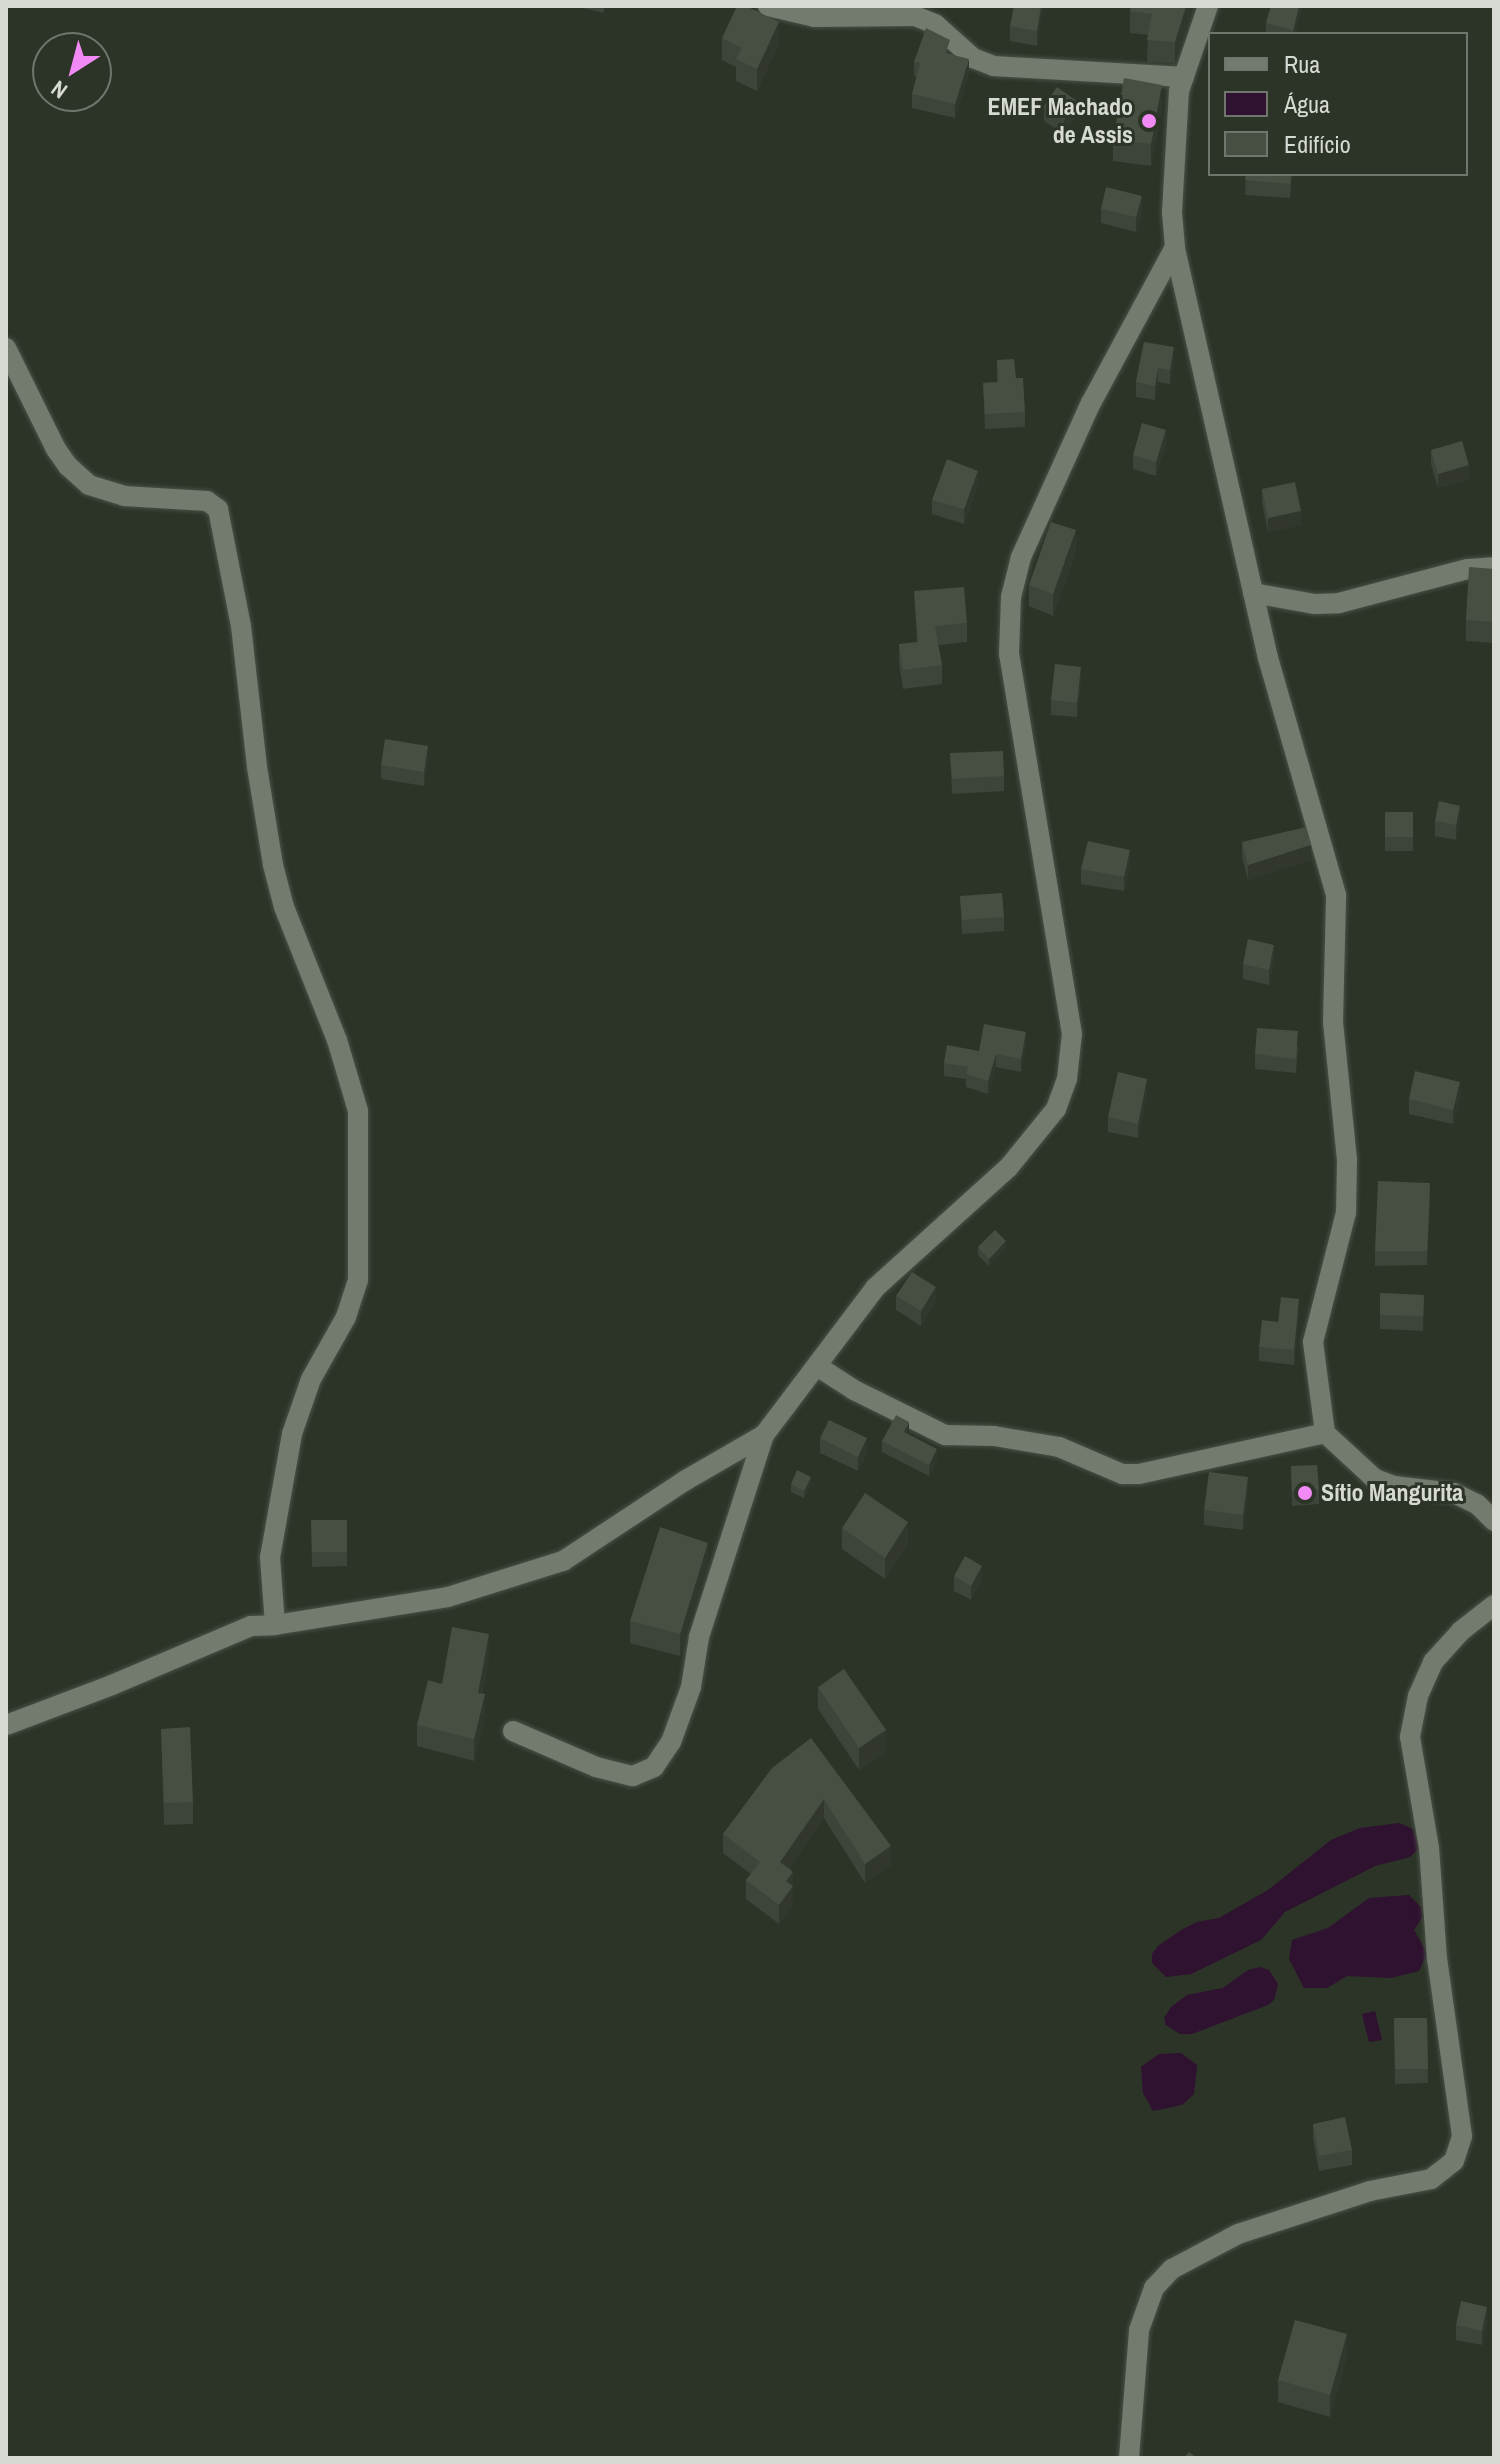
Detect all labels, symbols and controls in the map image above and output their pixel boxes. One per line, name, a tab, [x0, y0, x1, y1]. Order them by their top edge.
north arrow	[32, 32, 112, 112]
legend	[1208, 32, 1468, 176]
text: Rua	[1284, 48, 1320, 80]
text: N	[45, 74, 73, 106]
text: Água	[1284, 88, 1330, 120]
place label: EMEF Machado de Assis	[988, 93, 1133, 149]
marker: EMEF Machado de Assis	[1140, 112, 1158, 130]
text: Edifício	[1284, 128, 1351, 160]
place label: Sítio Mangurita	[1321, 1479, 1463, 1507]
marker: Sítio Mangurita	[1296, 1484, 1314, 1502]

